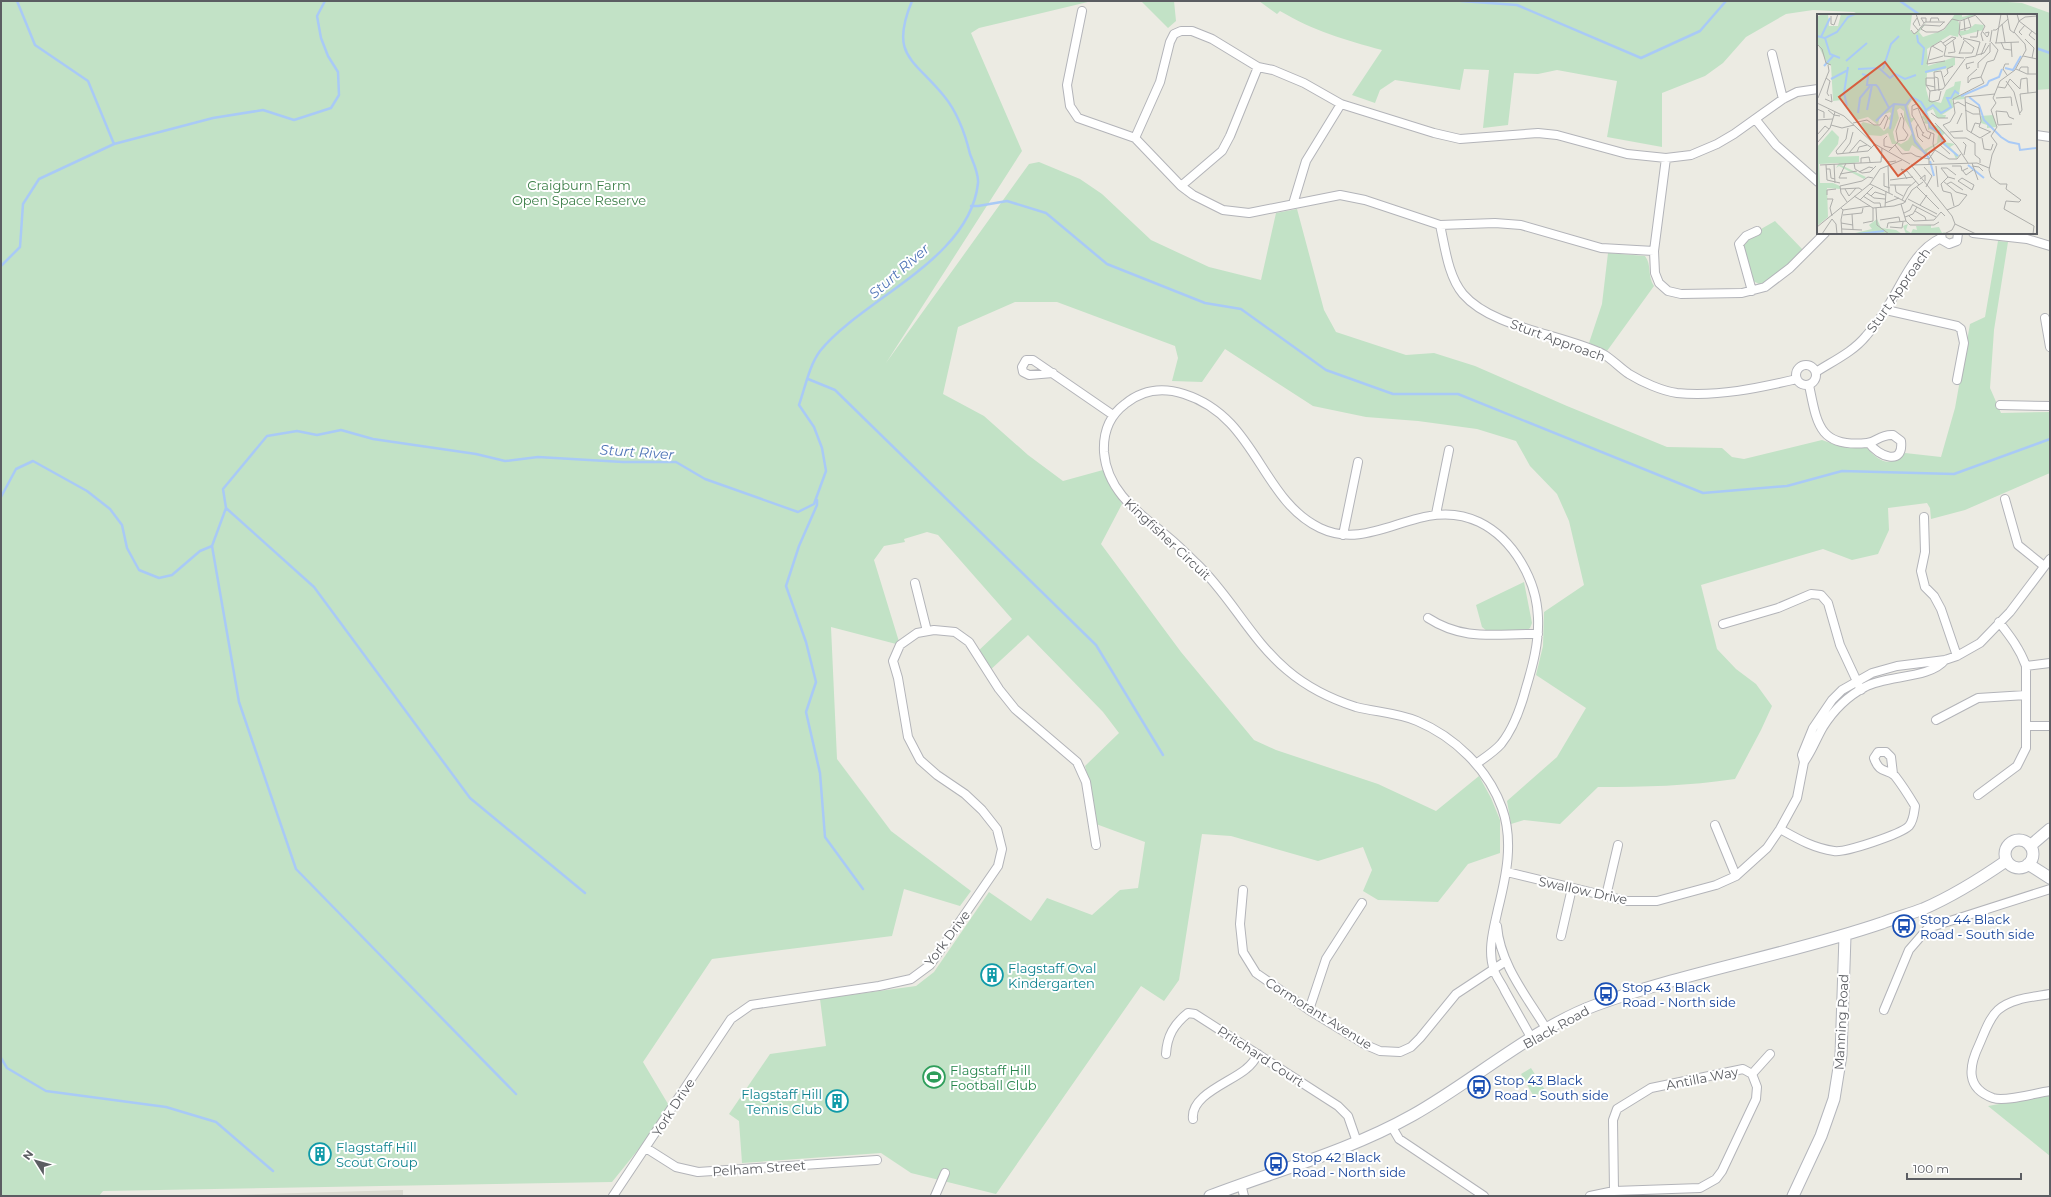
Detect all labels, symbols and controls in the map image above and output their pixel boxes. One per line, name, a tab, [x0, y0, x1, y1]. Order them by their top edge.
inset map	[1817, 14, 2037, 234]
park label: Craigburn Farm Open Space Reserve	[512, 177, 646, 208]
water label: Sturt River	[865, 240, 933, 302]
street label: Sturt Approach	[1863, 244, 1933, 336]
street label: Sturt Approach	[1508, 315, 1608, 365]
water label: Sturt River	[599, 440, 675, 464]
street label: Kingfisher Circuit	[1121, 495, 1215, 583]
street label: Swallow Drive	[1537, 873, 1629, 907]
street label: York Drive	[921, 907, 973, 969]
place label: Stop 44 Black Road - South side	[1920, 911, 2035, 942]
bus stop icon: Stop 44 Black Road - South side	[1891, 913, 1917, 939]
place label: Flagstaff Oval Kindergarten	[1008, 960, 1096, 991]
building icon: Flagstaff Oval Kindergarten	[979, 962, 1005, 988]
street label: Cormorant Avenue	[1263, 974, 1376, 1052]
street label: Manning Road	[1830, 974, 1852, 1070]
place label: Stop 43 Black Road - North side	[1622, 979, 1736, 1010]
bus stop icon: Stop 43 Black Road - North side	[1593, 981, 1619, 1007]
street label: Black Road	[1520, 1002, 1592, 1052]
street label: Pritchard Court	[1215, 1022, 1307, 1090]
place label: Flagstaff Hill Football Club	[950, 1062, 1037, 1093]
street label: Antilla Way	[1665, 1063, 1740, 1093]
sports icon: Flagstaff Hill Football Club	[921, 1064, 947, 1090]
place label: Stop 43 Black Road - South side	[1494, 1072, 1609, 1103]
bus stop icon: Stop 43 Black Road - South side	[1466, 1074, 1492, 1100]
street label: York Drive	[648, 1075, 698, 1139]
place label: Flagstaff Hill Tennis Club	[741, 1086, 822, 1117]
building icon: Flagstaff Hill Tennis Club	[824, 1088, 850, 1114]
place label: Flagstaff Hill Scout Group	[336, 1139, 418, 1170]
north arrow	[16, 1141, 56, 1181]
building icon: Flagstaff Hill Scout Group	[307, 1141, 333, 1167]
text: N	[20, 1147, 36, 1163]
place label: Stop 42 Black Road - North side	[1292, 1149, 1406, 1180]
bus stop icon: Stop 42 Black Road - North side	[1263, 1151, 1289, 1177]
scale bar	[1907, 1155, 2021, 1181]
street label: Pelham Street	[712, 1157, 806, 1179]
text: 100 m	[1913, 1161, 1949, 1176]

